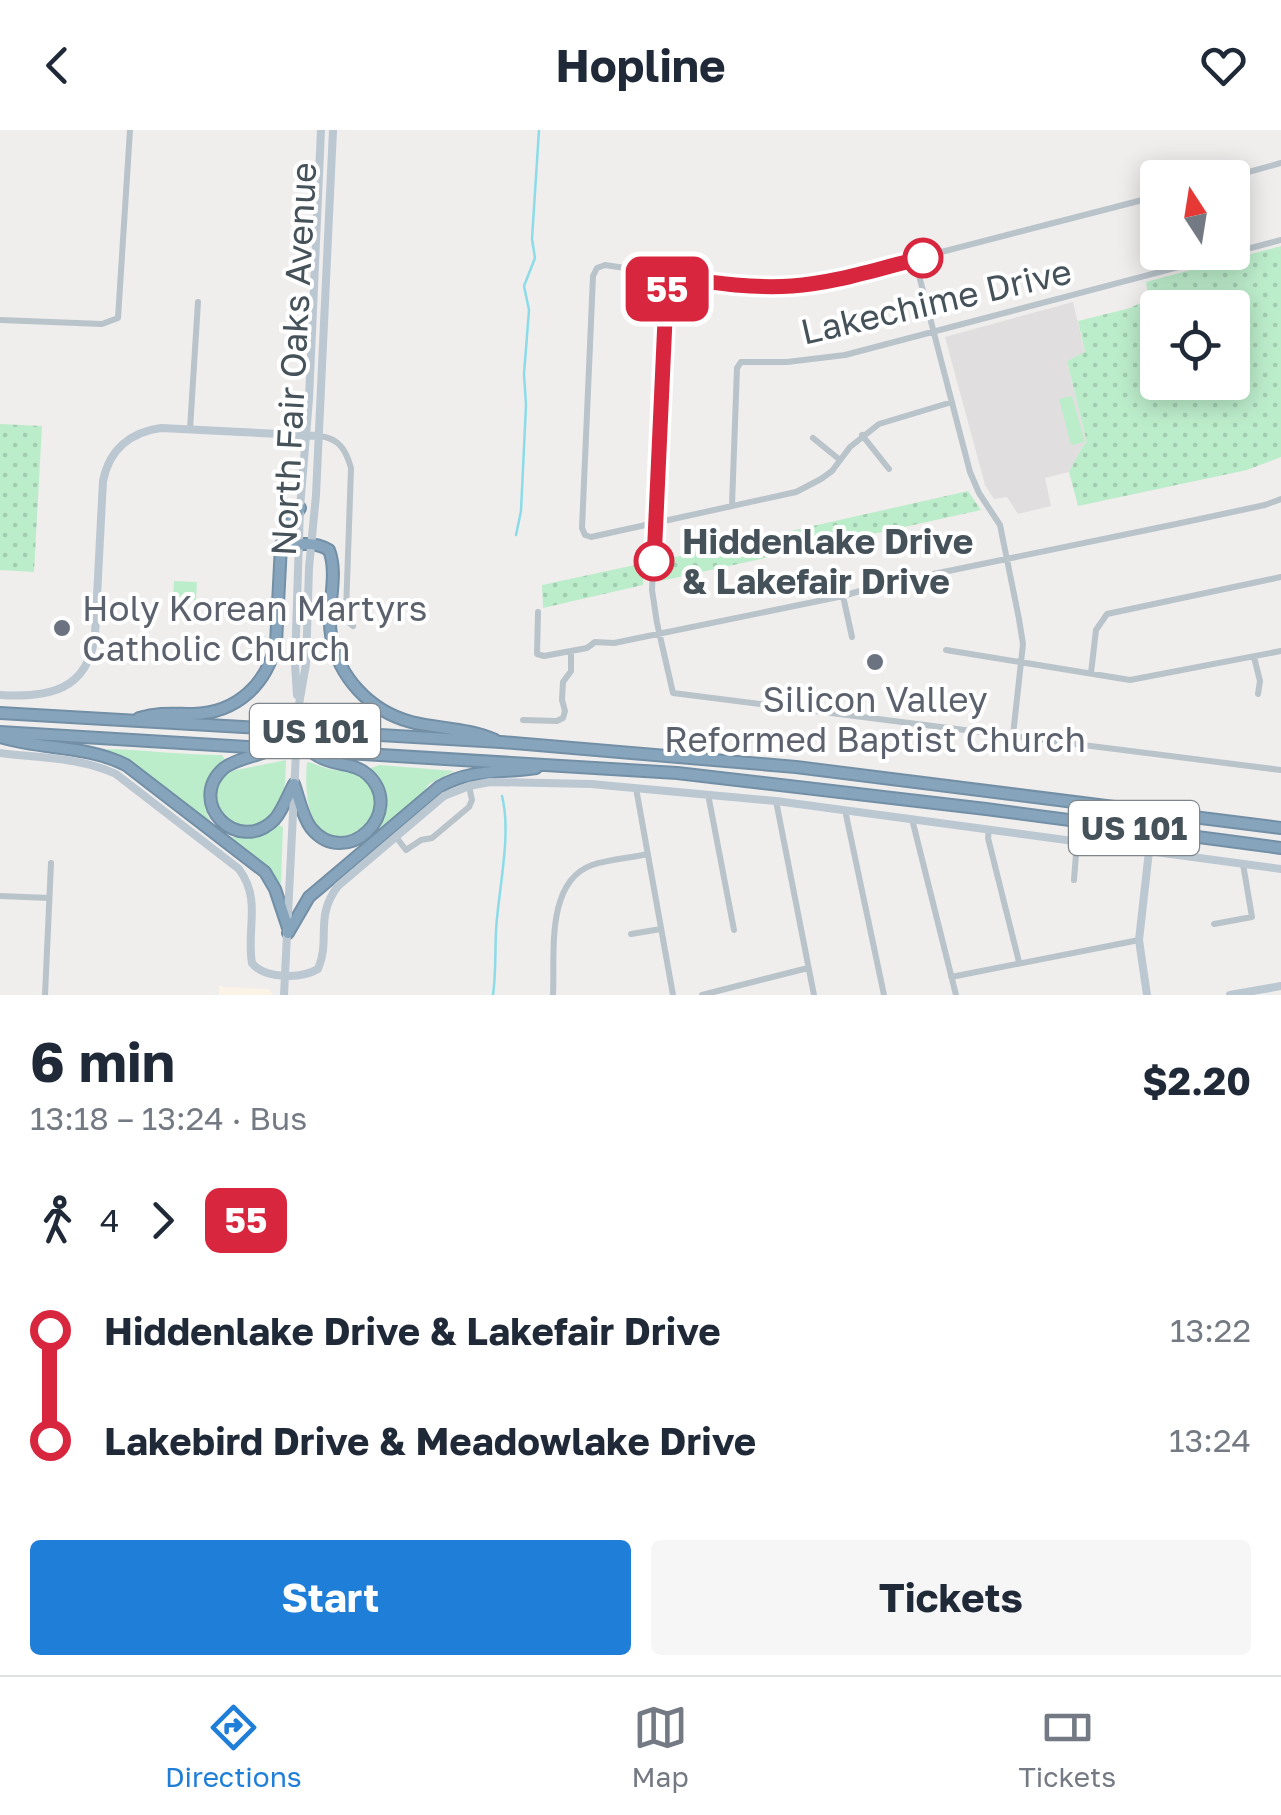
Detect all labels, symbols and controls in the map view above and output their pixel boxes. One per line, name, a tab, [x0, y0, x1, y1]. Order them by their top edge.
icon: back	[30, 38, 85, 93]
text: Hopline	[555, 38, 726, 92]
icon: heart	[1196, 38, 1251, 93]
north arrow	[1140, 160, 1250, 270]
map controls	[1140, 160, 1250, 400]
street label: North Fair Oaks Avenue	[262, 161, 324, 557]
unlabelled marker	[904, 239, 942, 277]
street label: Lakechime Drive	[797, 249, 1075, 353]
line badge: 55	[622, 256, 712, 322]
text: 55	[646, 268, 688, 310]
button: locate	[1140, 290, 1250, 400]
place label: Hiddenlake Drive & Lakefair Drive	[682, 520, 973, 602]
marker: Hiddenlake Drive & Lakefair Drive	[635, 542, 673, 580]
place label: Holy Korean Martyrs Catholic Church	[82, 587, 427, 669]
marker: Holy Korean Martyrs Catholic Church	[51, 617, 73, 639]
marker: Silicon Valley Reformed Baptist Church	[864, 651, 886, 673]
place label: Silicon Valley Reformed Baptist Church	[664, 678, 1086, 760]
road number: US 101	[250, 704, 380, 758]
road number: US 101	[1069, 801, 1199, 855]
text: 6 min	[30, 1028, 175, 1094]
text: $2.20	[1142, 1058, 1251, 1103]
text: 13:18 – 13:24 · Bus	[30, 1099, 307, 1137]
icon: walk	[30, 1193, 85, 1248]
icon: forward	[135, 1193, 190, 1248]
text: 55	[225, 1199, 267, 1241]
text: 4	[100, 1201, 120, 1239]
text: Hiddenlake Drive & Lakefair Drive	[104, 1308, 721, 1353]
text: 13:22	[1170, 1311, 1251, 1349]
text: Lakebird Drive & Meadowlake Drive	[104, 1418, 756, 1463]
text: 13:24	[1169, 1421, 1251, 1459]
button: Start	[30, 1540, 631, 1655]
button: Tickets	[651, 1540, 1251, 1655]
tab: Directions	[165, 1700, 302, 1793]
tab: Map	[632, 1700, 689, 1793]
tab: Tickets	[1018, 1700, 1116, 1793]

